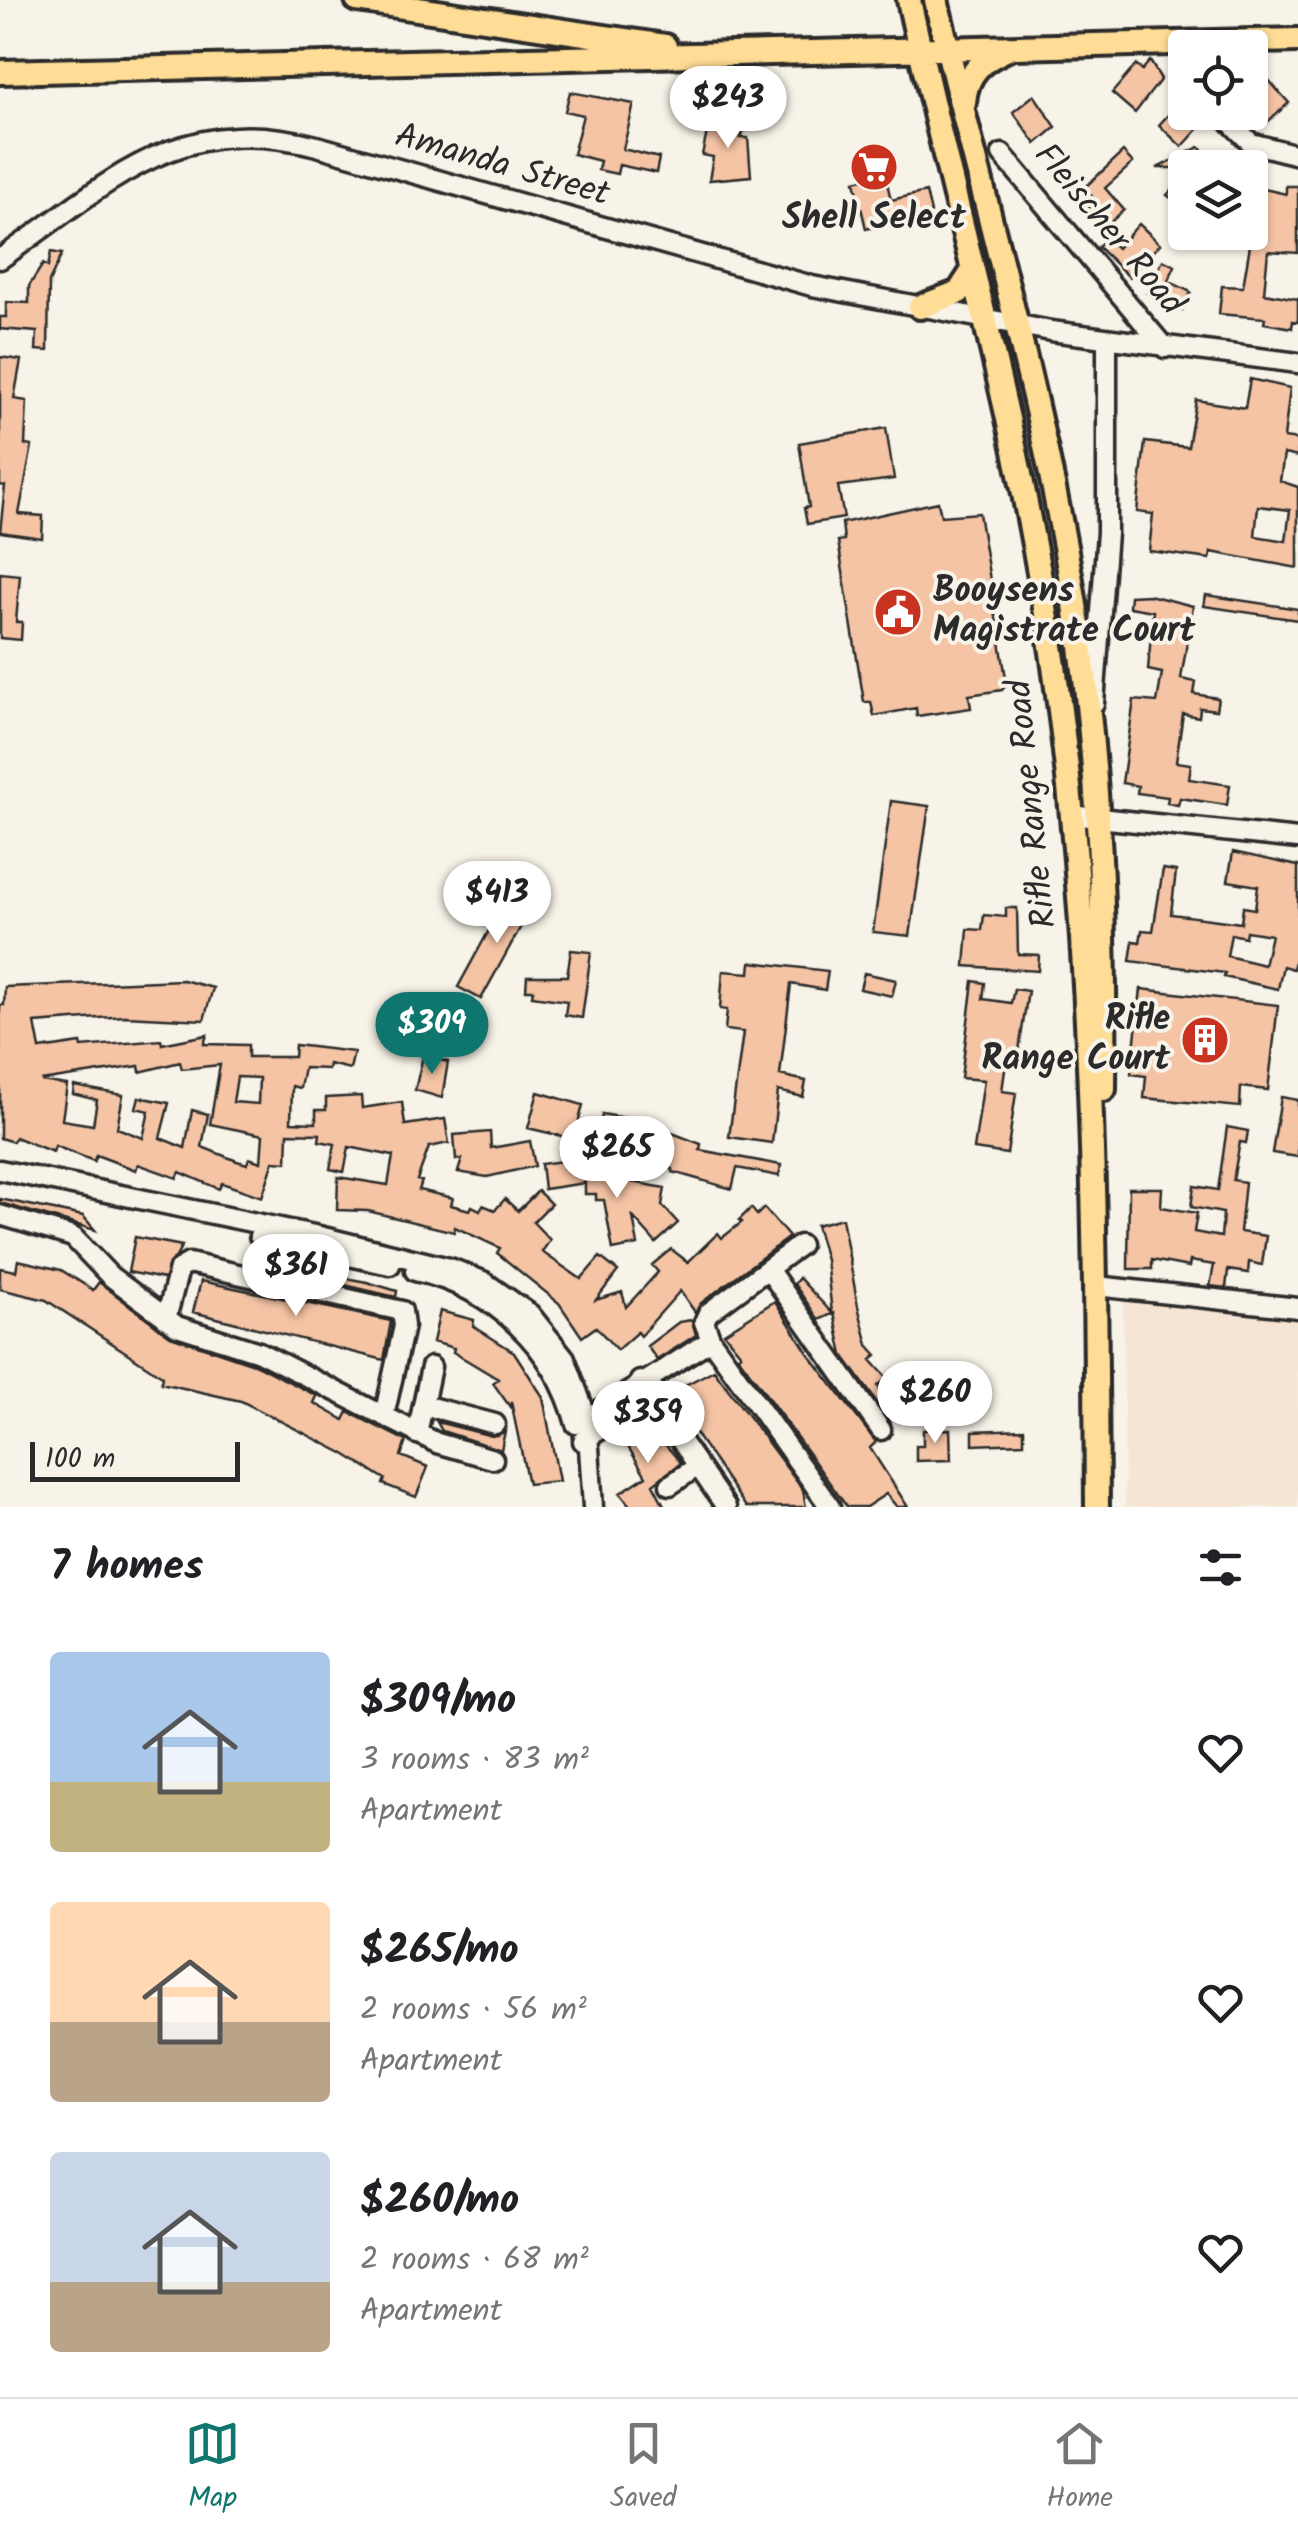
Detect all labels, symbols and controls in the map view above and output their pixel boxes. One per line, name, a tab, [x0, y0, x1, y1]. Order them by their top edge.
map controls	[1168, 30, 1268, 250]
button: locate	[1168, 30, 1268, 130]
pin: $243	[669, 66, 787, 151]
text: $243	[692, 73, 764, 124]
street label: Amanda Street	[388, 109, 616, 223]
street label: Fleischer Road	[1018, 131, 1198, 330]
supermarket icon: Shell Select	[848, 141, 900, 193]
button: layers	[1168, 150, 1268, 250]
place label: Shell Select	[782, 191, 967, 247]
place label: Booysens Magistrate Court	[933, 564, 1196, 660]
public building icon: Booysens Magistrate Court	[872, 586, 924, 638]
street label: Rifle Range Road	[992, 675, 1074, 931]
pin: $413	[438, 861, 556, 946]
text: $413	[465, 868, 529, 919]
pin: $309	[373, 992, 491, 1077]
place label: Rifle Range Court	[981, 992, 1171, 1088]
text: $309	[397, 999, 467, 1050]
building icon: Rifle Range Court	[1179, 1014, 1231, 1066]
pin: $265	[558, 1116, 676, 1201]
text: $265	[581, 1123, 653, 1174]
pin: $361	[237, 1234, 355, 1319]
text: $361	[264, 1241, 328, 1292]
pin: $260	[876, 1361, 994, 1446]
text: $260	[899, 1368, 971, 1419]
pin: $359	[589, 1381, 707, 1466]
text: $359	[614, 1388, 682, 1439]
scale bar	[30, 1437, 240, 1482]
text: 100 m	[45, 1437, 115, 1482]
text: 7 homes	[50, 1534, 203, 1601]
icon: filters	[1193, 1540, 1248, 1595]
text: $309/mo	[360, 1668, 516, 1735]
icon: home	[130, 1692, 250, 1812]
icon: heart	[1193, 1725, 1248, 1780]
text: 3 rooms · 83 m²	[360, 1735, 589, 1786]
text: Apartment	[360, 1786, 502, 1837]
text: $265/mo	[360, 1918, 519, 1985]
icon: home	[130, 1942, 250, 2062]
icon: heart	[1193, 1975, 1248, 2030]
text: 2 rooms · 56 m²	[360, 1985, 587, 2036]
text: Apartment	[360, 2036, 502, 2087]
text: $260/mo	[360, 2168, 519, 2235]
icon: home	[130, 2192, 250, 2312]
icon: heart	[1193, 2225, 1248, 2280]
text: 2 rooms · 68 m²	[360, 2235, 589, 2286]
text: Apartment	[360, 2286, 502, 2337]
tab: Map	[185, 2416, 240, 2521]
tab: Saved	[610, 2416, 677, 2521]
tab: Home	[1047, 2416, 1113, 2521]

